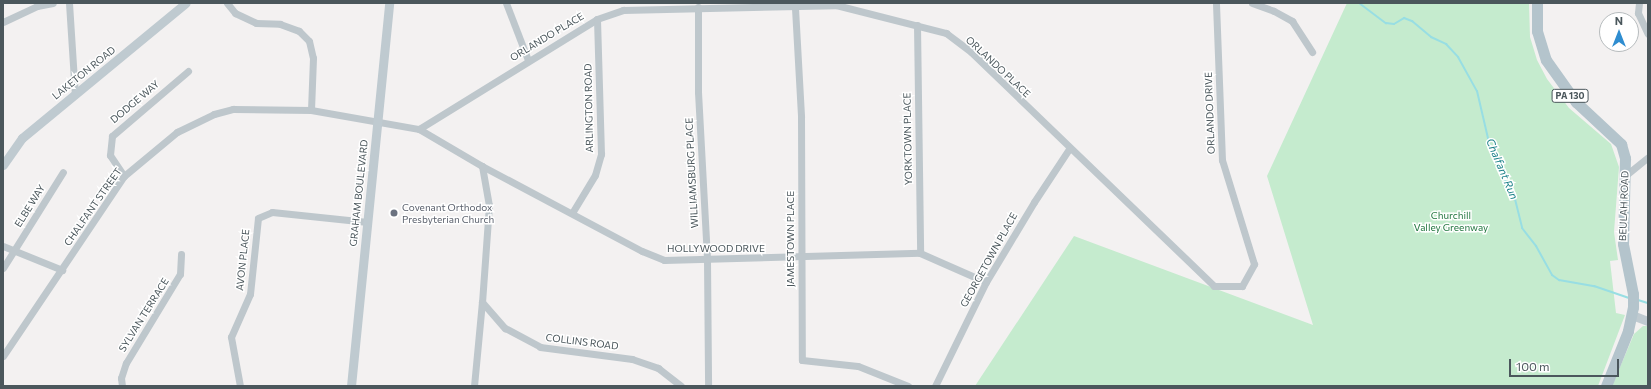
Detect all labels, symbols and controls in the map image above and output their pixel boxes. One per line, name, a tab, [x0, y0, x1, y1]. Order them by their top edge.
street label: ORLANDO PLACE	[508, 10, 586, 64]
north arrow	[1599, 12, 1639, 52]
text: N	[1615, 14, 1623, 27]
street label: ORLANDO PLACE	[963, 34, 1033, 100]
street label: LAKETON ROAD	[50, 44, 118, 102]
street label: ARLINGTON ROAD	[582, 63, 596, 153]
street label: ORLANDO DRIVE	[1203, 72, 1217, 154]
street label: DODGE WAY	[108, 78, 162, 126]
road number: PA 130	[1551, 89, 1589, 103]
street label: YORKTOWN PLACE	[901, 92, 915, 186]
street label: WILLIAMSBURG PLACE	[683, 118, 701, 228]
water label: Chalfant Run	[1483, 136, 1521, 202]
street label: GRAHAM BOULEVARD	[347, 139, 371, 247]
street label: CHALFANT STREET	[62, 166, 124, 248]
street label: BEULAH ROAD	[1617, 171, 1631, 241]
street label: ELBE WAY	[12, 182, 48, 230]
street label: JAMESTOWN PLACE	[785, 191, 797, 287]
place label: Covenant Orthodox Presbyterian Church	[402, 201, 494, 224]
marker: Covenant Orthodox Presbyterian Church	[389, 208, 399, 218]
park label: Churchill Valley Greenway	[1414, 209, 1488, 232]
street label: GEORGETOWN PLACE	[958, 211, 1020, 309]
street label: AVON PLACE	[234, 229, 252, 291]
street label: HOLLYWOOD DRIVE	[667, 243, 765, 255]
street label: SYLVAN TERRACE	[116, 276, 172, 354]
street label: COLLINS ROAD	[545, 332, 619, 352]
scale bar	[1511, 351, 1621, 377]
text: 100 m	[1516, 359, 1550, 373]

